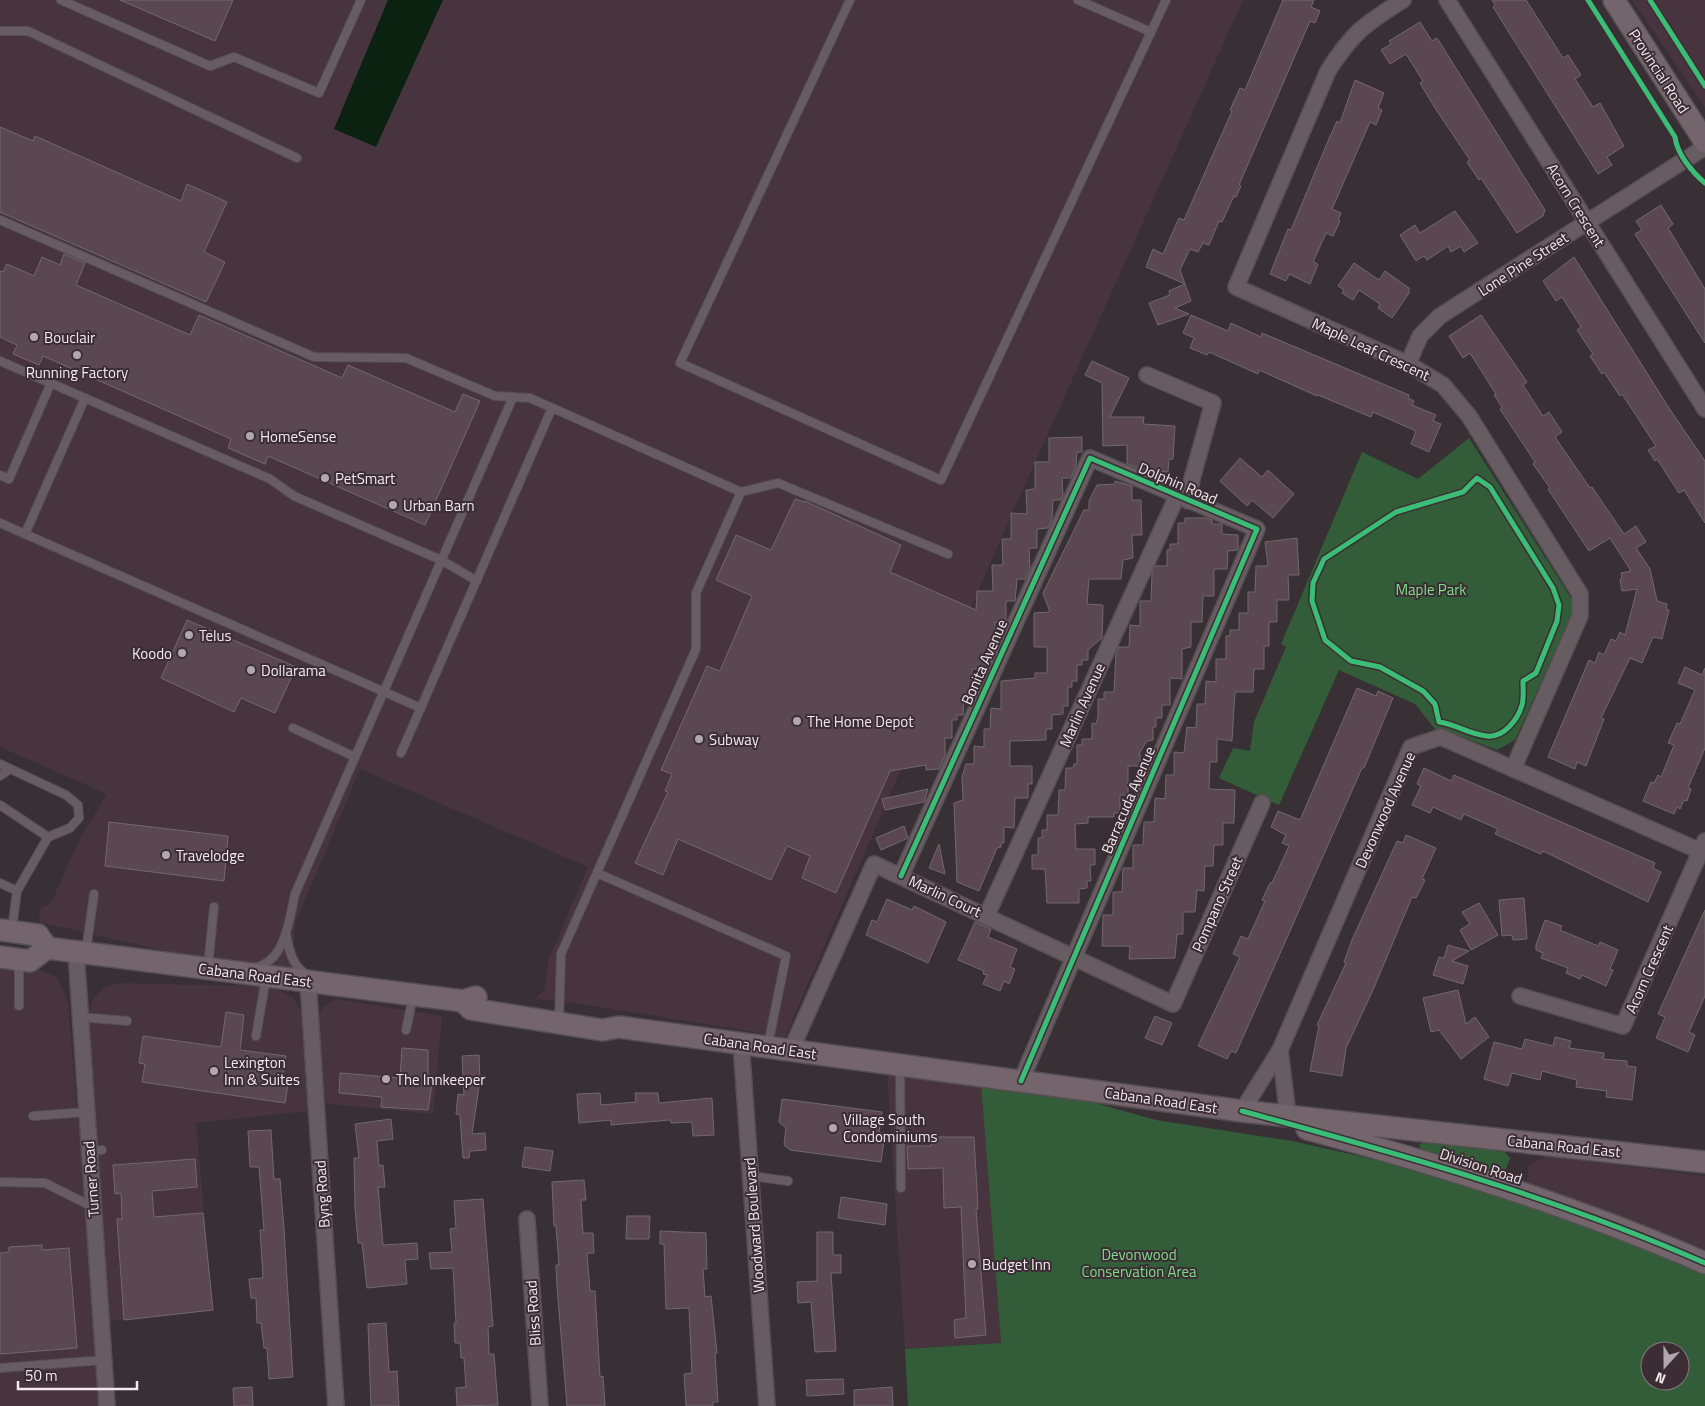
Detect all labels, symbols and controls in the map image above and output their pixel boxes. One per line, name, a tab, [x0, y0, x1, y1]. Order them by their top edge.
street label: Provincial Road	[1623, 24, 1695, 118]
street label: Acorn Crescent	[1541, 159, 1611, 252]
street label: Lone Pine Street	[1473, 226, 1573, 302]
street label: Maple Leaf Crescent	[1308, 312, 1434, 387]
place label: Bouclair	[44, 326, 95, 349]
marker: Bouclair	[28, 331, 40, 343]
marker: Running Factory	[71, 349, 83, 361]
place label: Running Factory	[26, 361, 128, 384]
place label: HomeSense	[260, 425, 336, 448]
marker: HomeSense	[244, 430, 256, 442]
street label: Dolphin Road	[1135, 456, 1221, 510]
place label: PetSmart	[335, 467, 396, 490]
marker: PetSmart	[319, 472, 331, 484]
place label: Urban Barn	[403, 494, 475, 517]
marker: Urban Barn	[387, 499, 399, 511]
park label: Maple Park	[1395, 578, 1467, 601]
street label: Bonita Avenue	[955, 616, 1013, 708]
place label: Telus	[199, 624, 232, 647]
marker: Telus	[183, 629, 195, 641]
place label: Koodo	[132, 642, 172, 665]
marker: Koodo	[176, 647, 188, 659]
place label: Dollarama	[261, 659, 326, 682]
street label: Marlin Avenue	[1053, 659, 1111, 751]
marker: Dollarama	[245, 664, 257, 676]
place label: The Home Depot	[807, 710, 914, 733]
marker: The Home Depot	[791, 715, 803, 727]
place label: Subway	[709, 728, 759, 751]
marker: Subway	[693, 733, 705, 745]
street label: Barracuda Avenue	[1095, 743, 1161, 857]
street label: Devonwood Avenue	[1349, 748, 1421, 872]
place label: Travelodge	[176, 844, 245, 867]
marker: Travelodge	[160, 849, 172, 861]
street label: Pompano Street	[1186, 852, 1249, 956]
street label: Marlin Court	[905, 869, 986, 923]
street label: Acorn Crescent	[1619, 920, 1679, 1017]
street label: Cabana Road East	[197, 957, 314, 993]
street label: Cabana Road East	[702, 1027, 819, 1065]
place label: Lexington Inn & Suites	[224, 1051, 300, 1091]
marker: Lexington Inn & Suites	[208, 1065, 220, 1077]
place label: The Innkeeper	[396, 1068, 485, 1091]
marker: The Innkeeper	[380, 1073, 392, 1085]
street label: Cabana Road East	[1103, 1081, 1220, 1119]
place label: Village South Condominiums	[843, 1108, 938, 1148]
marker: Village South Condominiums	[827, 1122, 839, 1134]
street label: Cabana Road East	[1506, 1129, 1623, 1163]
street label: Turner Road	[77, 1140, 105, 1218]
street label: Division Road	[1437, 1142, 1525, 1190]
street label: Woodward Boulevard	[738, 1157, 770, 1293]
street label: Byng Road	[308, 1159, 336, 1229]
park label: Devonwood Conservation Area	[1081, 1243, 1197, 1283]
place label: Budget Inn	[982, 1253, 1051, 1276]
marker: Budget Inn	[966, 1258, 978, 1270]
street label: Bliss Road	[519, 1279, 547, 1347]
north arrow	[1640, 1341, 1690, 1391]
scale bar	[18, 1358, 136, 1390]
text: 50 m	[25, 1364, 58, 1387]
text: N	[1652, 1367, 1668, 1390]

